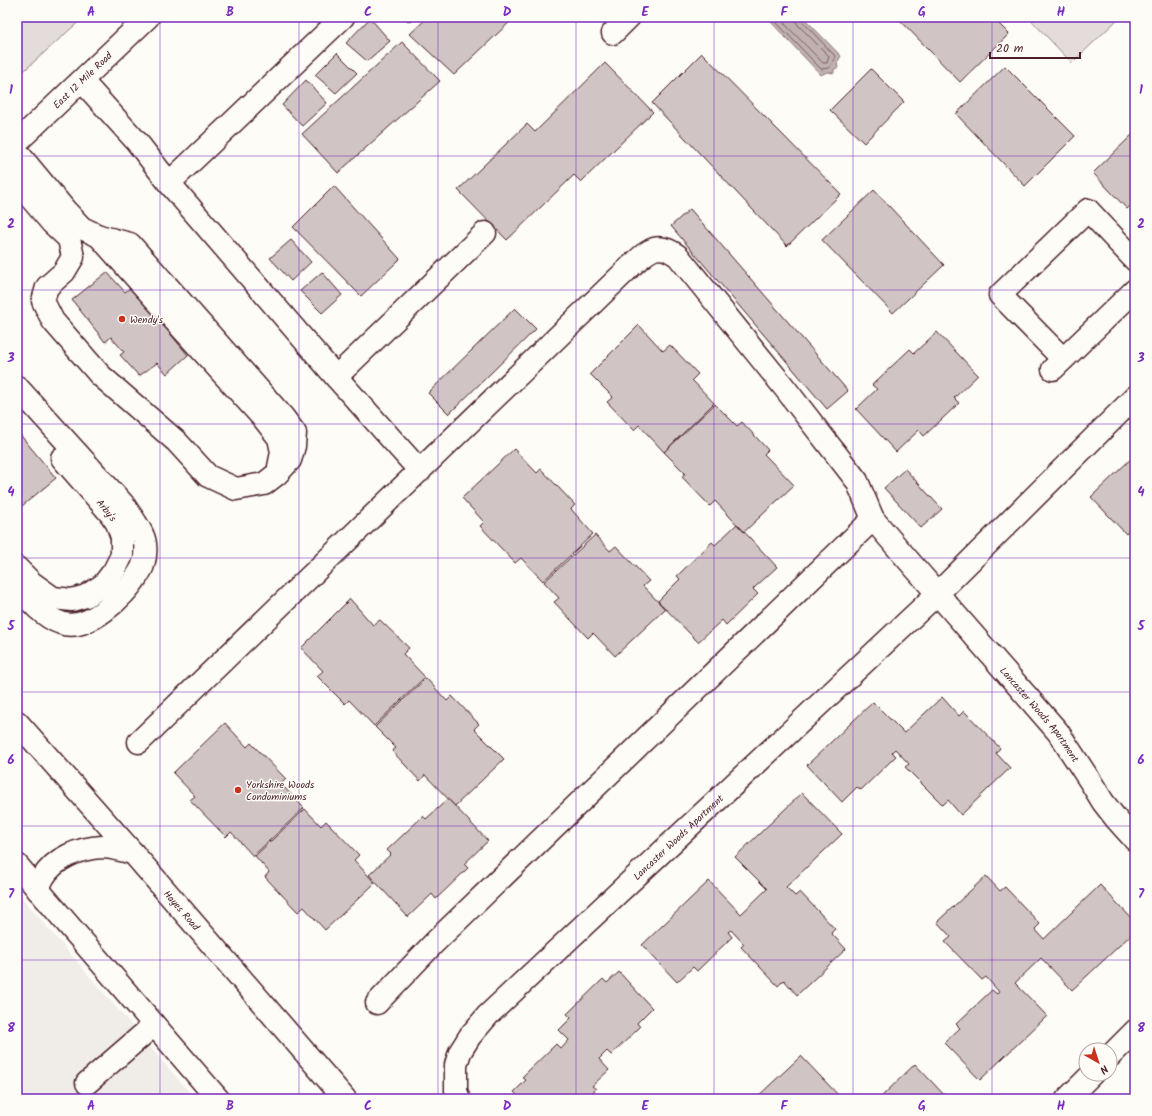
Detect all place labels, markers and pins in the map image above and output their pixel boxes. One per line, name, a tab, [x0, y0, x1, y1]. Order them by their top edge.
place label: Wendy's	[130, 312, 164, 328]
marker: Wendy's	[117, 314, 127, 324]
place label: Yorkshire Woods Condominiums	[246, 777, 315, 805]
marker: Yorkshire Woods Condominiums	[233, 785, 243, 795]

